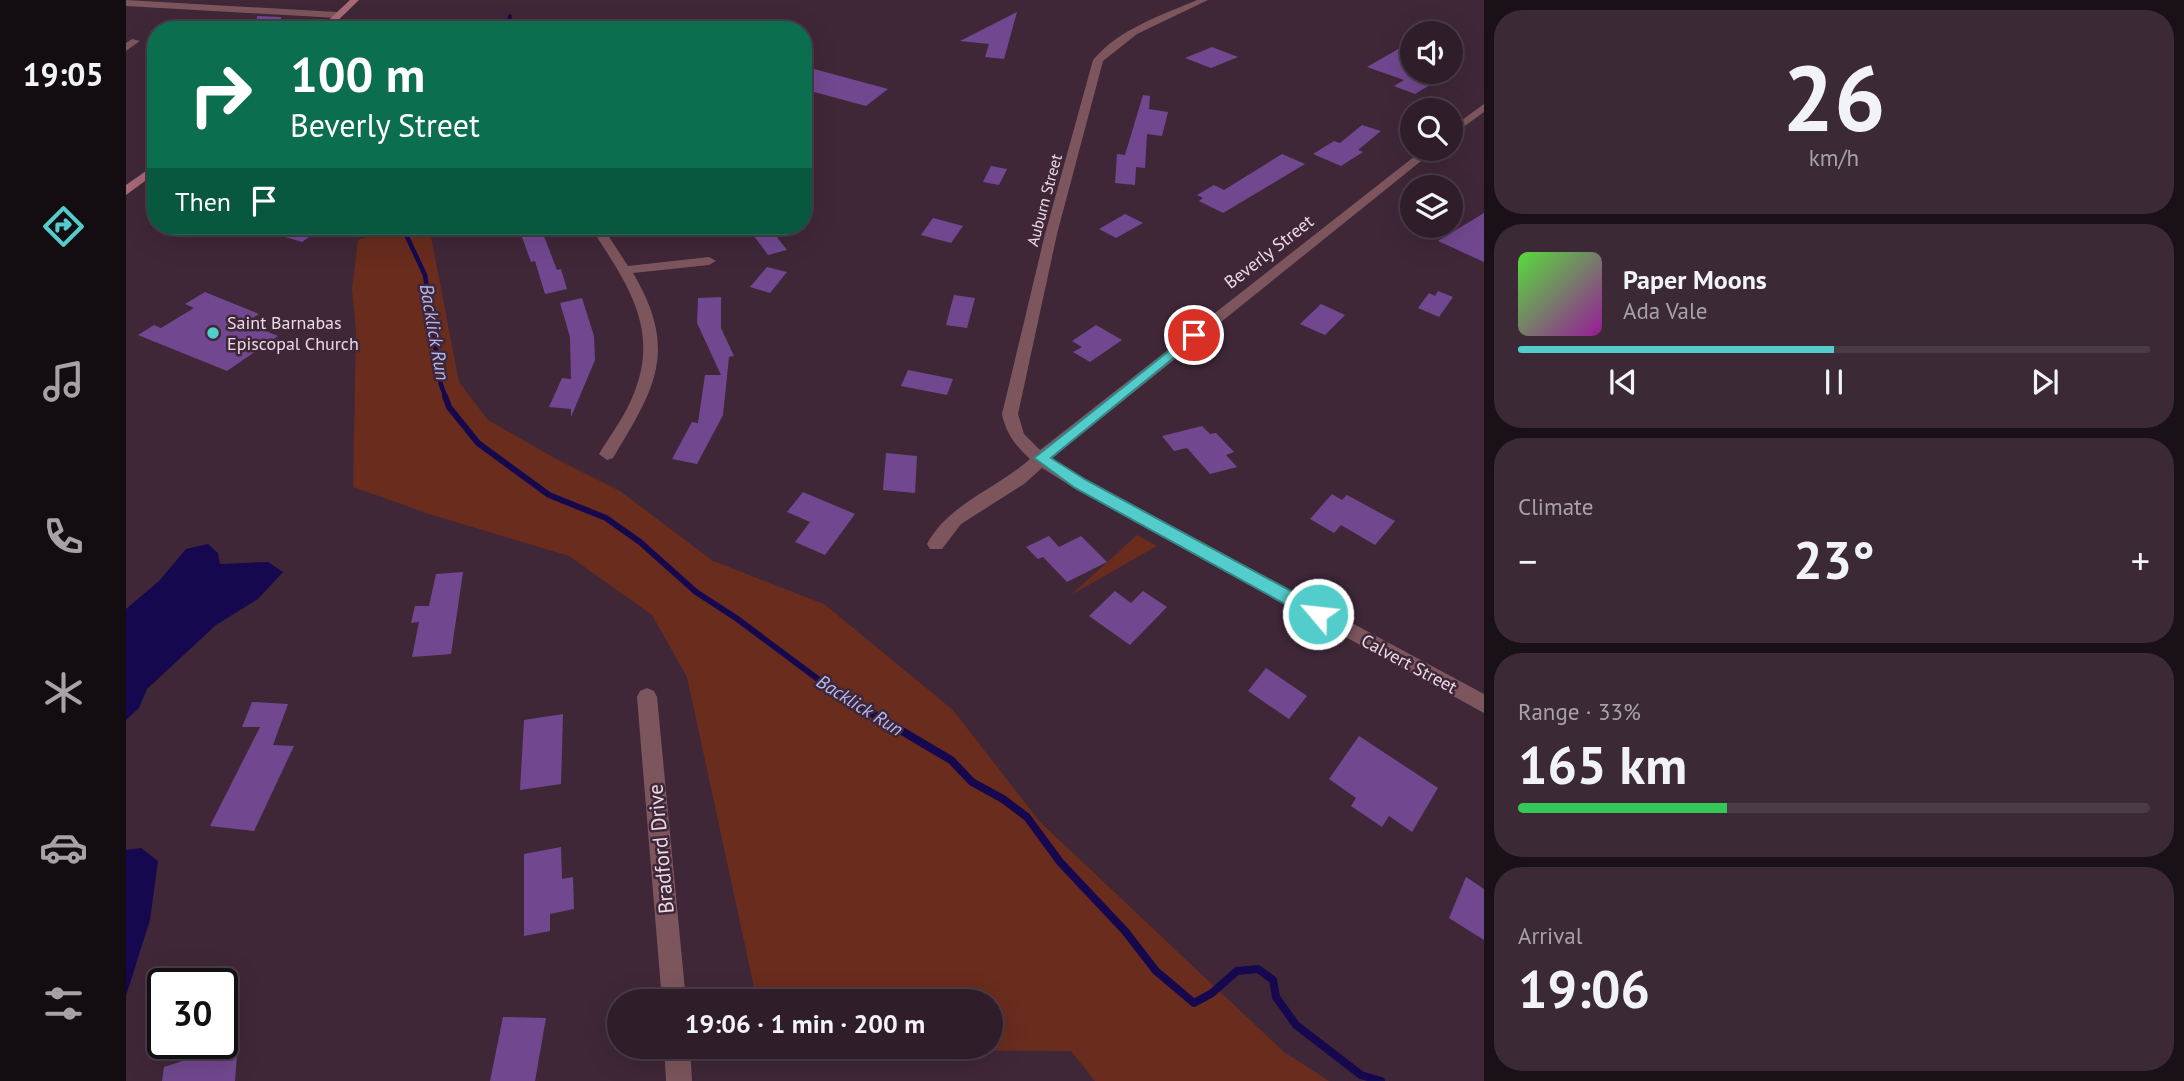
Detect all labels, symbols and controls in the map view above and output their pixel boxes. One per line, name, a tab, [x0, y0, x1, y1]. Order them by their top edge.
map controls	[1400, 21, 1463, 238]
button: sound	[1400, 21, 1463, 84]
text: 26	[1782, 38, 1886, 156]
text: 100 m	[290, 42, 425, 106]
icon: right	[175, 49, 266, 140]
text: 19:05	[22, 53, 104, 95]
button: search	[1400, 98, 1463, 161]
text: Beverly Street	[290, 104, 480, 146]
text: km/h	[1809, 143, 1859, 172]
street label: Auburn Street	[1022, 151, 1066, 248]
button: layers	[1400, 175, 1463, 238]
icon: arrive	[245, 182, 283, 220]
text: Then	[175, 185, 231, 218]
icon: directions	[39, 202, 88, 251]
street label: Beverly Street	[1220, 210, 1318, 294]
text: Paper Moons	[1623, 263, 1767, 296]
water label: Backlick Run	[415, 282, 455, 382]
text: Ada Vale	[1623, 296, 1707, 325]
pin	[1164, 305, 1224, 365]
place label: Saint Barnabas Episcopal Church	[227, 311, 359, 355]
icon: arrive	[1175, 316, 1213, 354]
marker: Saint Barnabas Episcopal Church	[205, 325, 221, 341]
icon: music	[39, 357, 88, 406]
icon: previous	[1604, 363, 1642, 401]
icon: pause	[1815, 363, 1853, 401]
icon: next	[2026, 363, 2064, 401]
text: Climate	[1518, 492, 1593, 521]
icon: phone	[39, 512, 88, 561]
text: 23°	[1793, 526, 1875, 593]
text: −	[1518, 536, 1537, 585]
text: +	[2131, 536, 2150, 585]
position arrow	[1281, 577, 1355, 651]
street label: Calvert Street	[1357, 629, 1461, 698]
icon: climate	[39, 668, 88, 717]
water label: Backlick Run	[812, 669, 908, 741]
text: Range · 33%	[1518, 697, 1641, 726]
text: 165 km	[1518, 731, 1687, 798]
street label: Bradford Drive	[641, 783, 680, 915]
icon: car	[39, 823, 88, 872]
text: Arrival	[1518, 921, 1582, 950]
text: 19:06	[1518, 955, 1650, 1022]
speed limit sign: 30	[147, 968, 238, 1059]
icon: filters	[39, 979, 88, 1028]
text: 19:06 · 1 min · 200 m	[685, 1007, 925, 1040]

